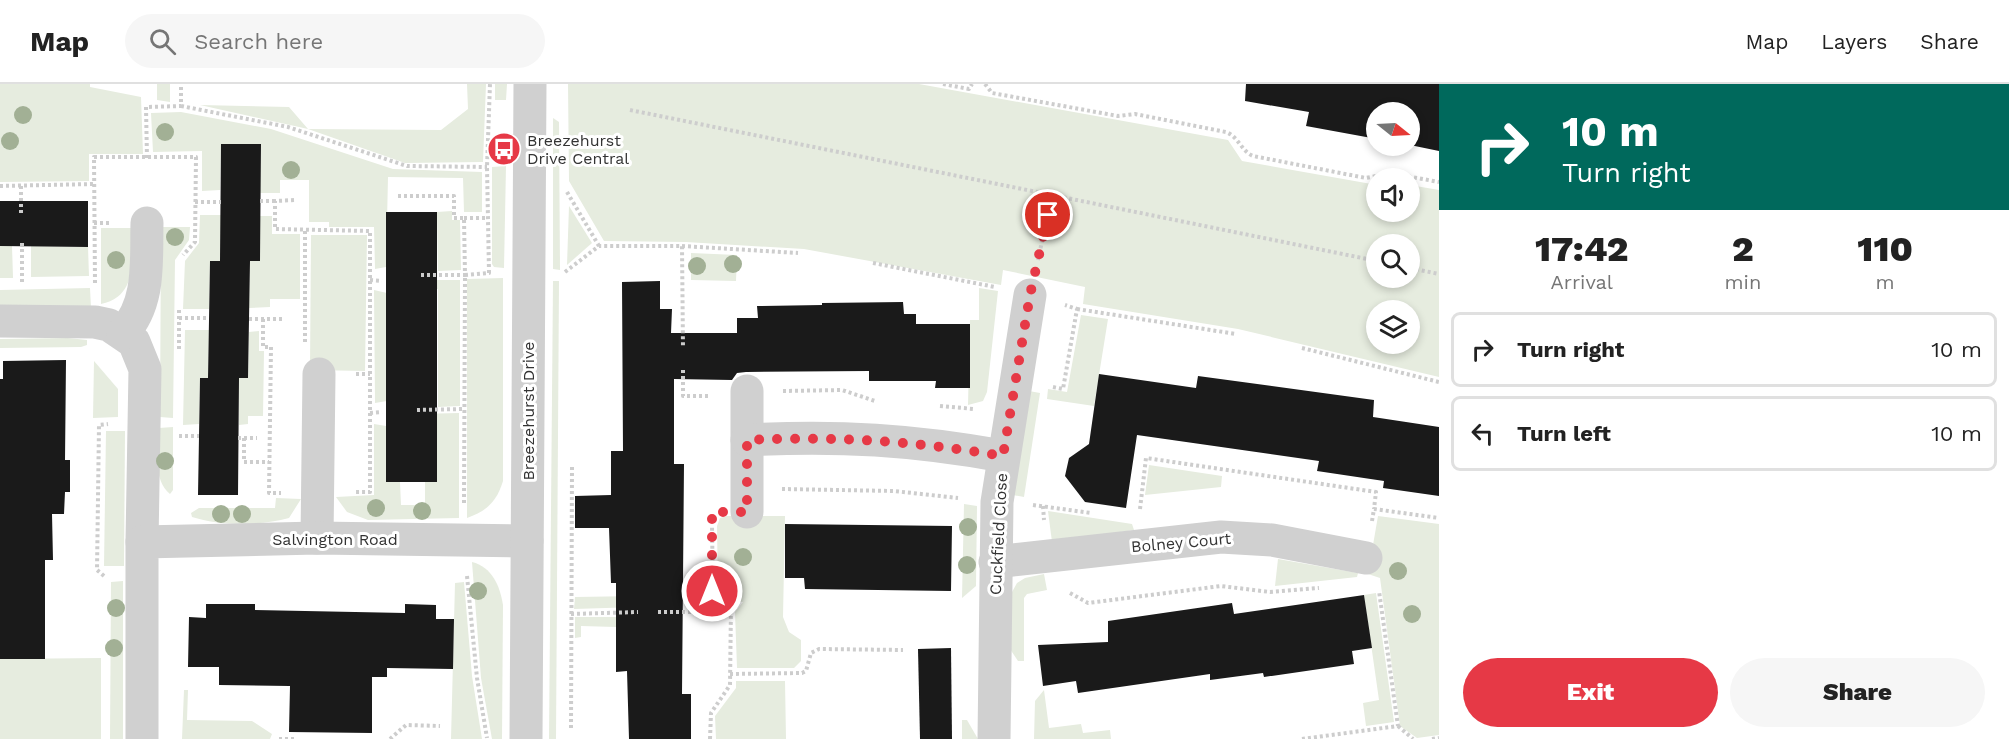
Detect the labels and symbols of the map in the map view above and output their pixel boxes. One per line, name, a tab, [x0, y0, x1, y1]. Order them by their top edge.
north arrow	[1366, 102, 1420, 156]
bus stop icon: Breezehurst Drive Central	[486, 131, 522, 167]
place label: Breezehurst Drive Central	[527, 131, 629, 168]
pin	[1022, 189, 1073, 240]
street label: Breezehurst Drive	[519, 341, 538, 481]
street label: Cuckfield Close	[986, 473, 1011, 596]
street label: Bolney Court	[1130, 529, 1232, 556]
street label: Salvington Road	[272, 530, 398, 549]
position arrow	[680, 559, 744, 623]

